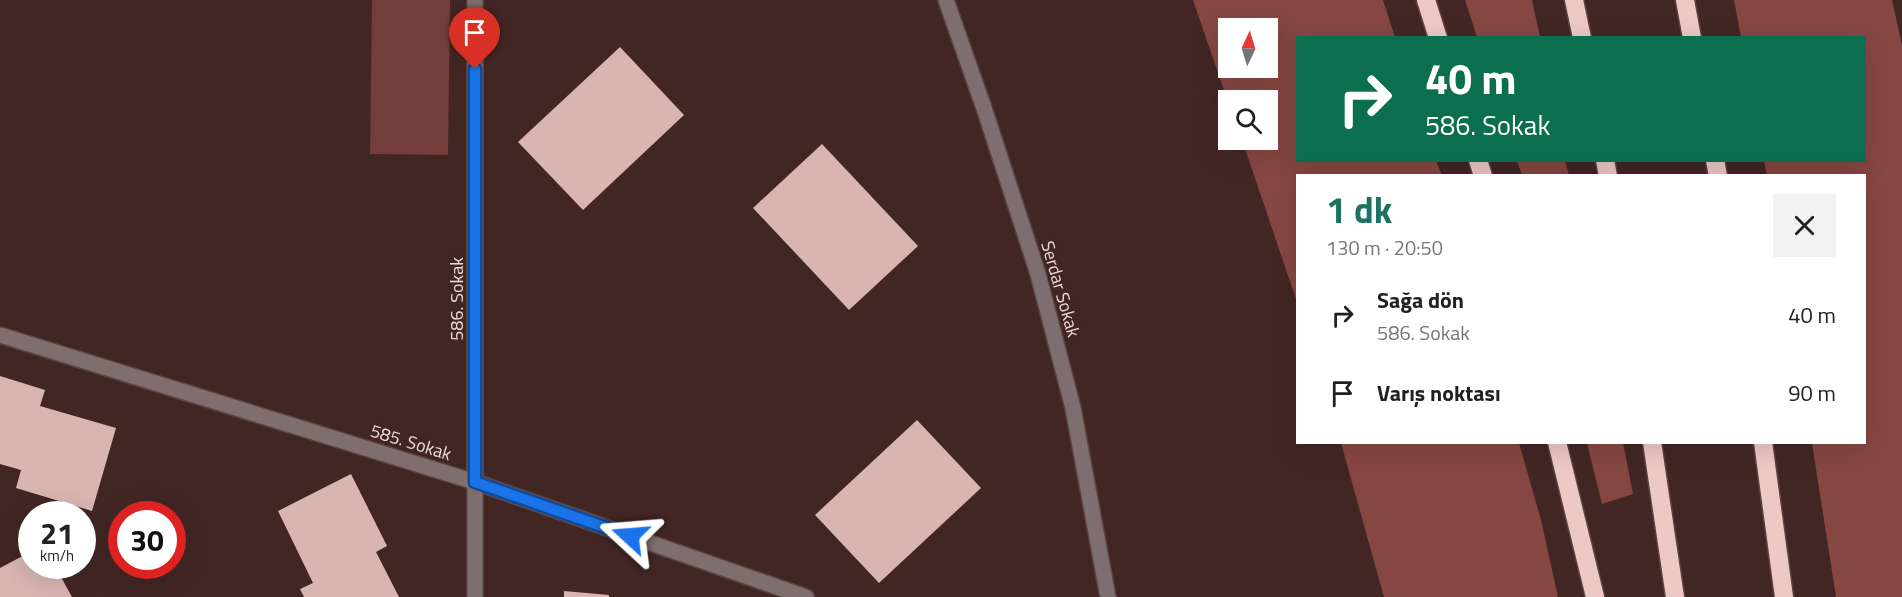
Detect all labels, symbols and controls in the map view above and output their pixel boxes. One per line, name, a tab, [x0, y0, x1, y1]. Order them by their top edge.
pin	[449, 7, 500, 69]
icon: arrive	[458, 16, 491, 49]
north arrow	[1218, 18, 1278, 78]
map controls	[1218, 18, 1278, 150]
text: 40 m	[1425, 46, 1517, 110]
icon: right	[1326, 60, 1404, 138]
button: search	[1218, 90, 1278, 150]
text: 586. Sokak	[1425, 104, 1550, 145]
text: 1 dk	[1326, 182, 1392, 237]
button: close	[1773, 194, 1836, 257]
text: 130 m · 20:50	[1326, 232, 1443, 263]
street label: Serdar Sokak	[1034, 238, 1088, 341]
street label: 586. Sokak	[443, 257, 470, 341]
text: Sağa dön	[1377, 283, 1464, 317]
text: 40 m	[1788, 298, 1836, 332]
icon: right	[1326, 299, 1359, 332]
text: 586. Sokak	[1377, 317, 1470, 348]
text: Varış noktası	[1377, 376, 1501, 410]
text: 90 m	[1788, 376, 1836, 410]
icon: arrive	[1326, 377, 1359, 410]
street label: 585. Sokak	[367, 417, 455, 467]
speed limit sign: 30	[108, 501, 186, 579]
position arrow	[598, 504, 662, 568]
text: 21	[40, 510, 74, 556]
text: km/h	[40, 544, 74, 567]

